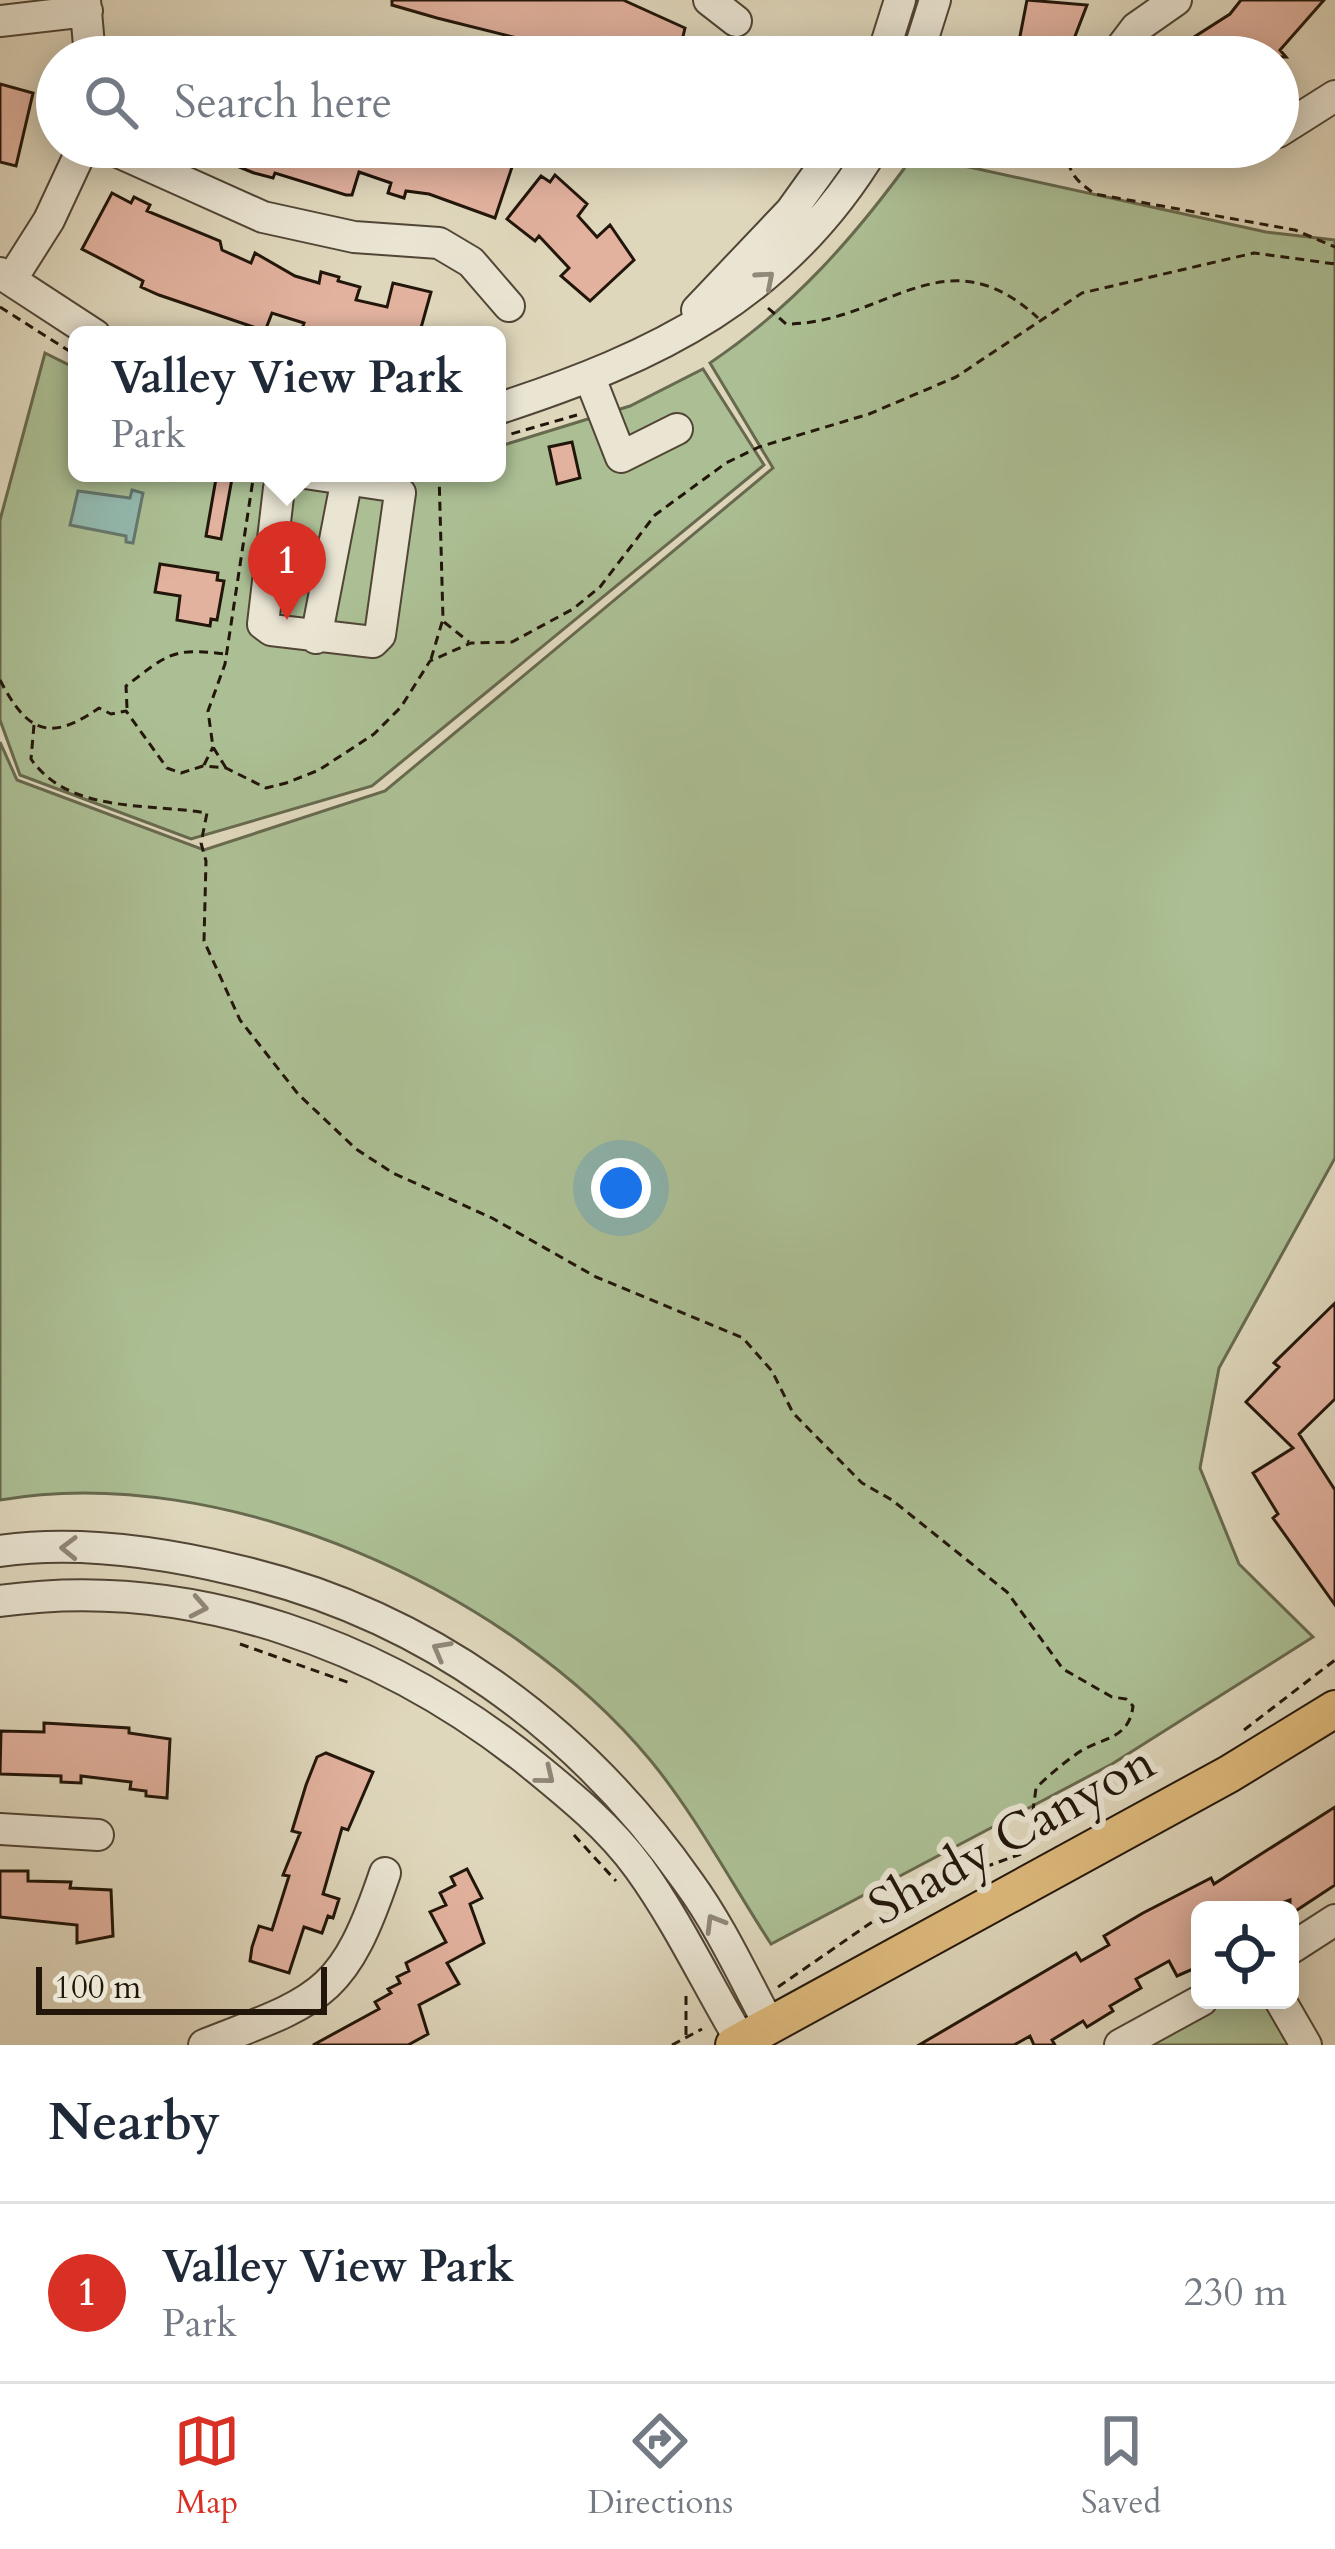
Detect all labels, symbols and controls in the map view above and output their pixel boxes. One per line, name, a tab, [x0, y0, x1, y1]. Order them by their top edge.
search box	[36, 36, 1299, 168]
icon: search	[78, 69, 144, 135]
text: Search here	[174, 72, 392, 133]
one-way arrow	[752, 272, 774, 293]
popup	[68, 326, 506, 482]
text: Valley View Park	[111, 347, 463, 408]
text: Park	[111, 408, 186, 461]
pin: 1	[248, 521, 326, 620]
your location	[591, 1158, 651, 1218]
one-way arrow	[59, 1535, 77, 1561]
one-way arrow	[189, 1593, 209, 1619]
one-way arrow	[433, 1642, 454, 1665]
street label: Shady Canyon	[856, 1728, 1168, 1942]
one-way arrow	[532, 1761, 554, 1783]
map controls	[1191, 1901, 1299, 2009]
button: locate	[1191, 1901, 1299, 2009]
one-way arrow	[706, 1914, 728, 1936]
scale bar	[36, 1961, 327, 2014]
text: 100 m	[54, 1965, 141, 2010]
text: Nearby	[48, 2088, 220, 2158]
text: Valley View Park	[162, 2236, 514, 2297]
text: 1	[77, 2266, 97, 2319]
text: 230 m	[1184, 2266, 1287, 2319]
text: Park	[162, 2297, 237, 2350]
tab: Map	[174, 2408, 240, 2525]
tab: Directions	[588, 2408, 733, 2525]
tab: Saved	[1081, 2408, 1161, 2525]

